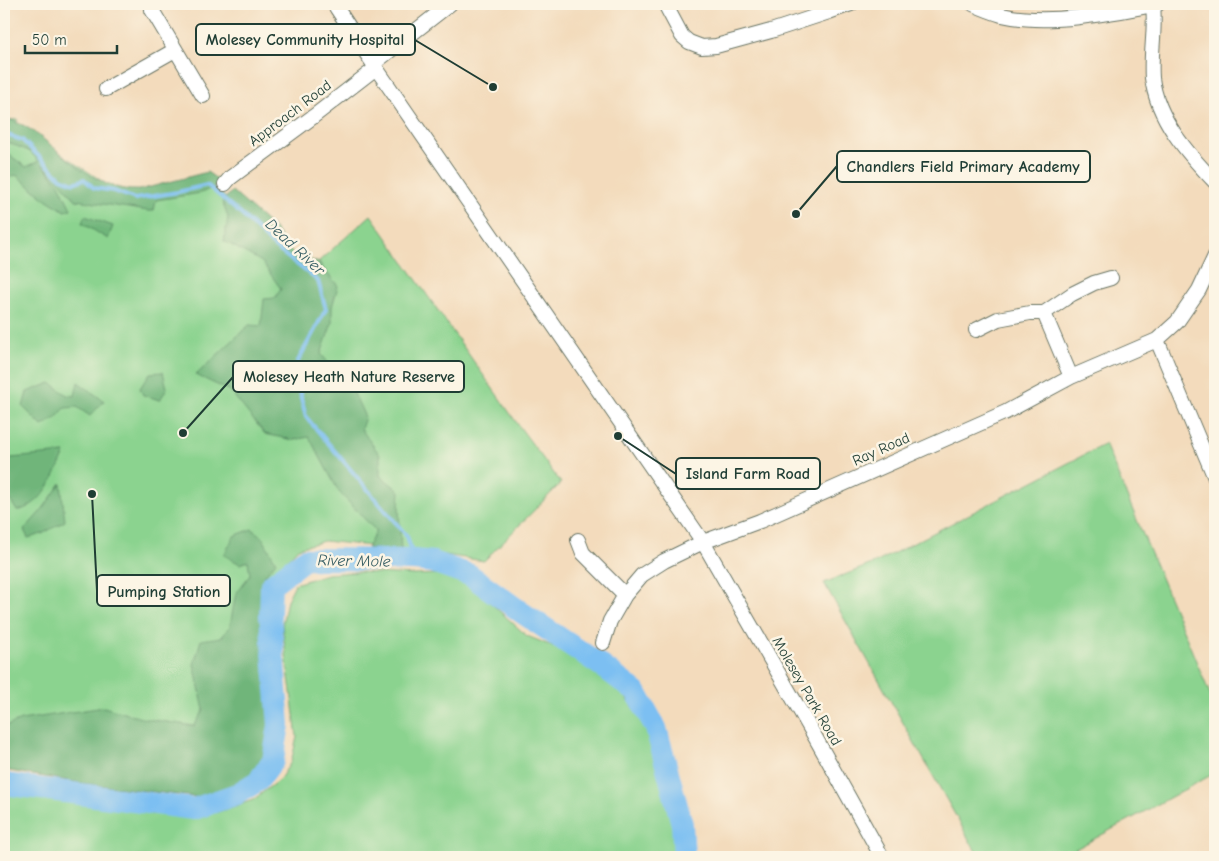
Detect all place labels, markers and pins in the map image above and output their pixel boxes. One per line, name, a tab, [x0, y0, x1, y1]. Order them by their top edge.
callout: Molesey Community Hospital	[196, 24, 415, 55]
callout: Chandlers Field Primary Academy	[837, 151, 1090, 182]
callout: Molesey Heath Nature Reserve	[233, 361, 464, 392]
callout: Island Farm Road	[676, 458, 820, 489]
callout: Pumping Station	[97, 575, 230, 606]

